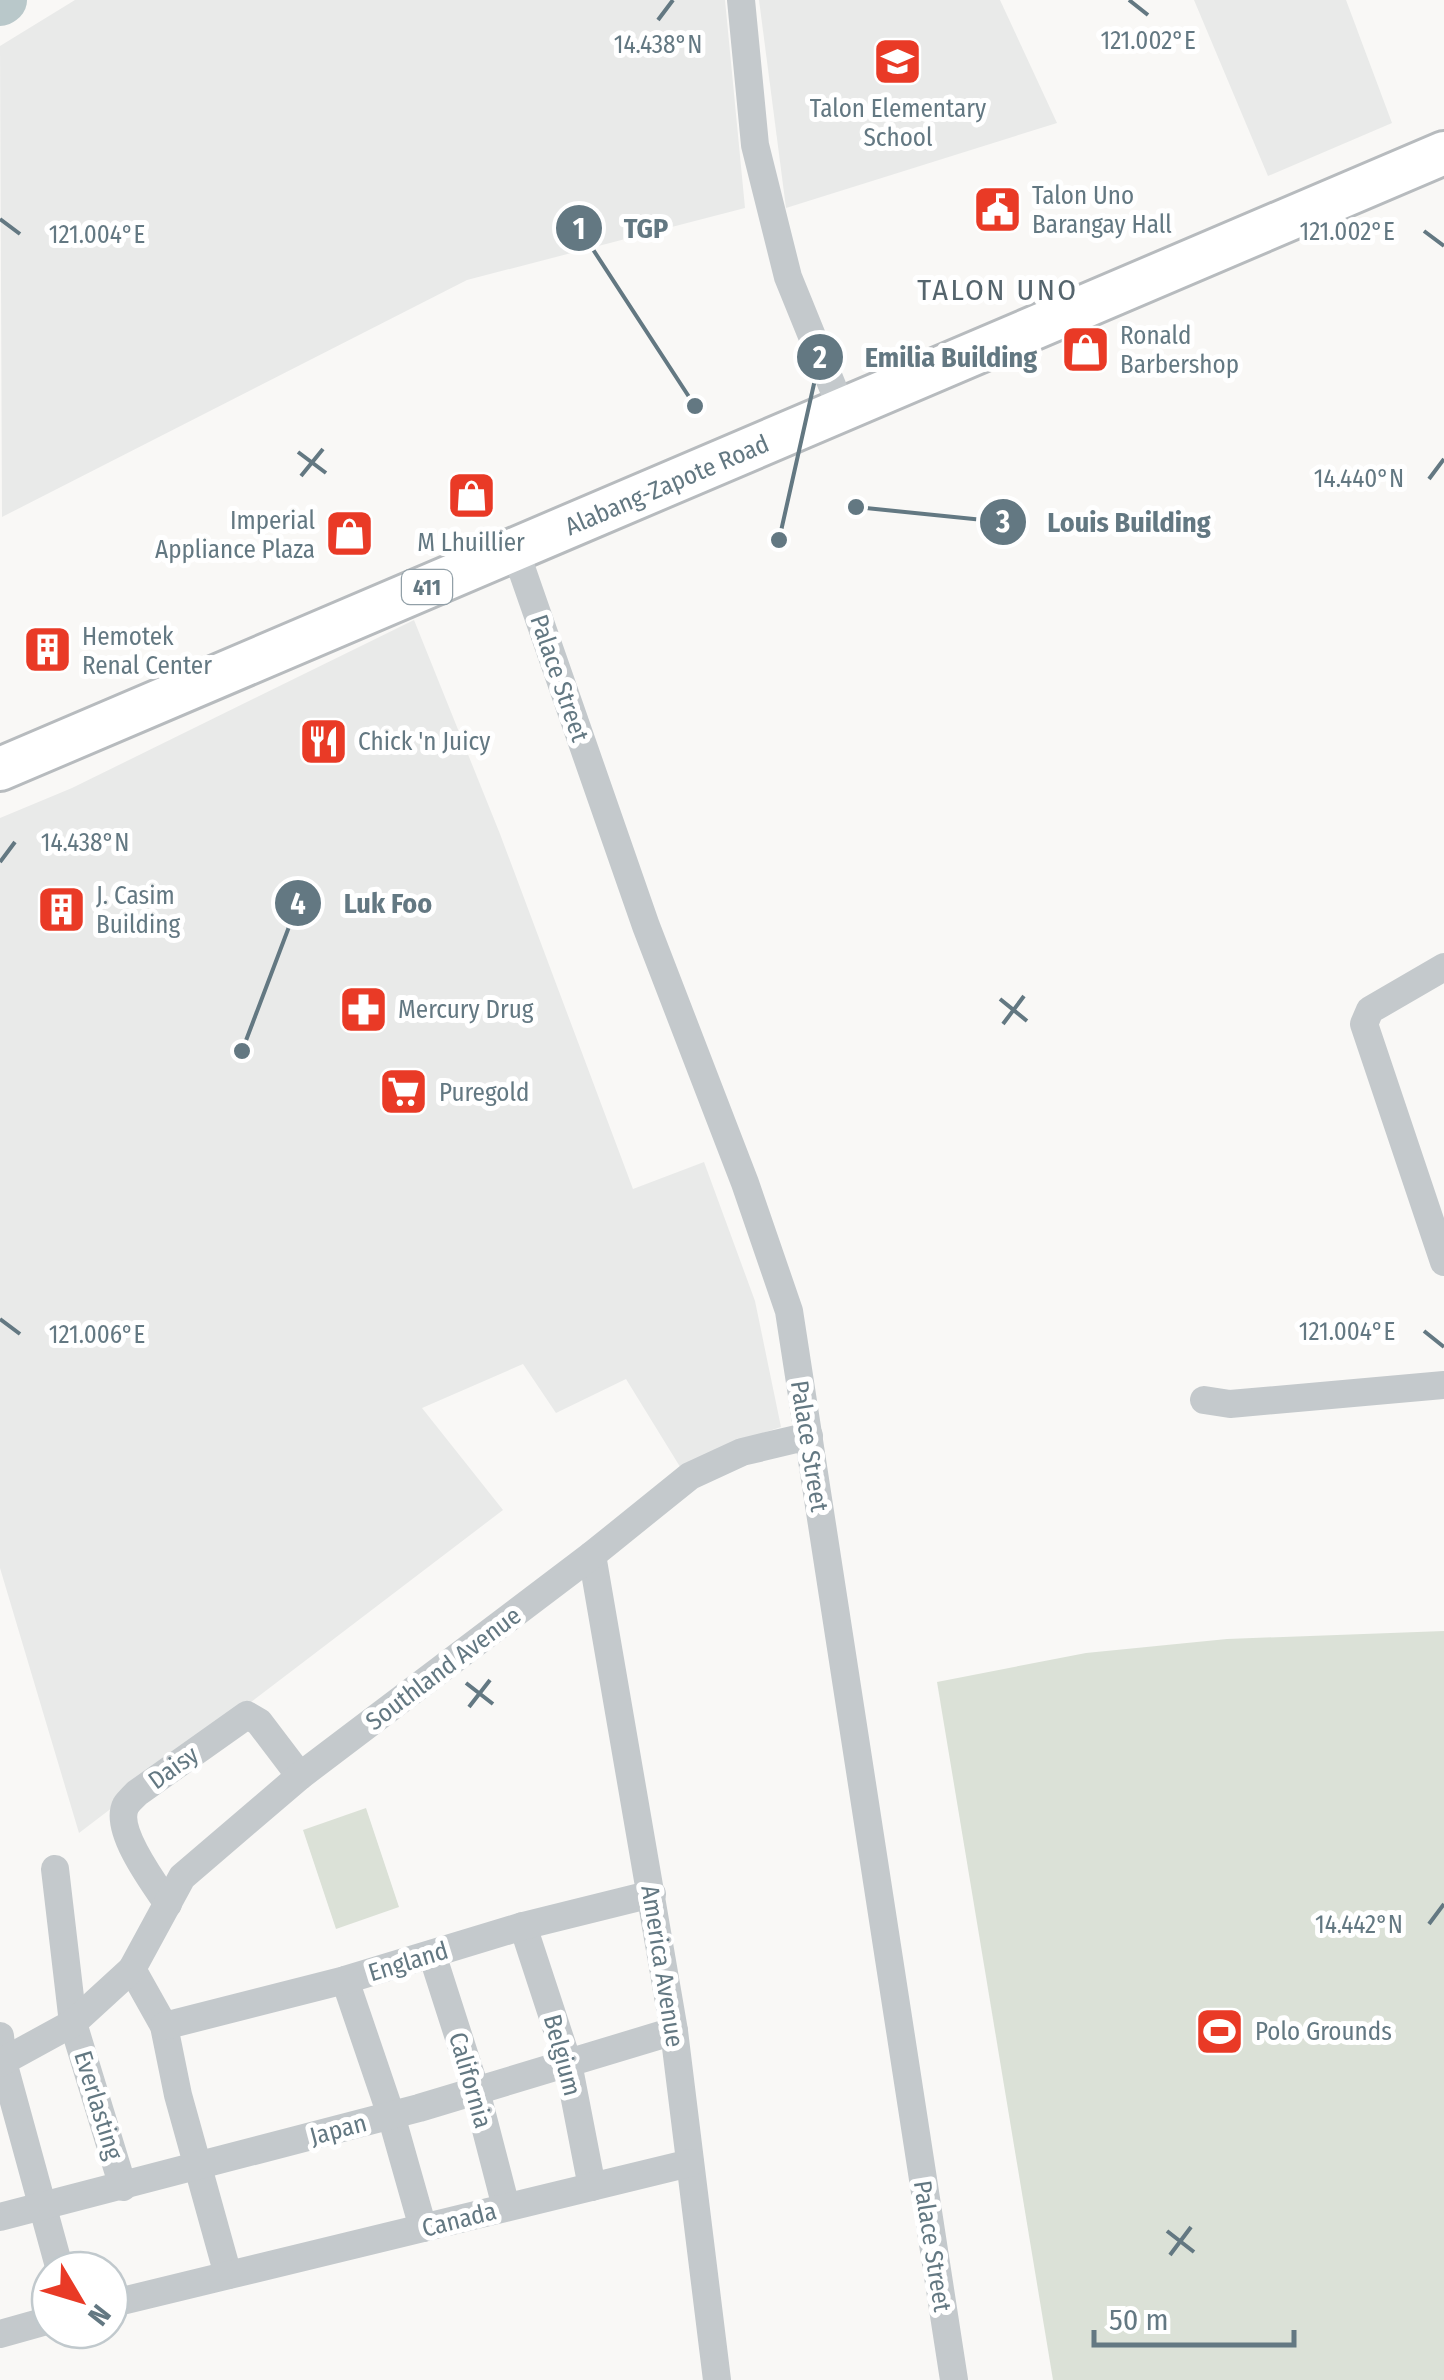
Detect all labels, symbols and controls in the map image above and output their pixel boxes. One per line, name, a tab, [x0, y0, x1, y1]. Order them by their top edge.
text: 121.002°E	[1100, 26, 1196, 56]
text: 14.438°N	[614, 30, 702, 60]
school or university icon: Talon Elementary School	[872, 36, 924, 88]
place label: Talon Elementary School	[810, 94, 986, 153]
place label: Talon Uno Barangay Hall	[1032, 181, 1172, 240]
public building icon: Talon Uno Barangay Hall	[971, 183, 1023, 235]
callout: TGP	[554, 199, 689, 257]
text: 1	[573, 211, 585, 247]
text: TGP	[624, 212, 668, 245]
text: 121.002°E	[1299, 217, 1395, 247]
text: 121.004°E	[49, 220, 145, 250]
district label: TALON UNO	[917, 272, 1079, 308]
place label: Ronald Barbershop	[1120, 321, 1239, 380]
shop icon: Ronald Barbershop	[1059, 323, 1111, 375]
callout: Emilia Building	[795, 328, 1057, 386]
text: 2	[812, 340, 827, 376]
text: Emilia Building	[865, 341, 1037, 374]
street label: Alabang-Zapote Road	[561, 429, 774, 542]
text: 14.440°N	[1314, 464, 1404, 494]
shop icon: M Lhuillier	[445, 470, 497, 522]
callout: Louis Building	[978, 493, 1231, 551]
text: 3	[995, 504, 1010, 540]
place label: Imperial Appliance Plaza	[155, 506, 315, 565]
text: Louis Building	[1047, 506, 1211, 539]
shop icon: Imperial Appliance Plaza	[324, 508, 376, 560]
place label: M Lhuillier	[417, 528, 525, 558]
road number: 411	[402, 570, 452, 604]
street label: Palace Street	[523, 611, 595, 747]
place label: Hemotek Renal Center	[82, 622, 212, 681]
building icon: Hemotek Renal Center	[21, 624, 73, 676]
restaurant icon: Chick 'n Juicy	[297, 715, 349, 767]
place label: Chick 'n Juicy	[358, 727, 490, 757]
text: 14.438°N	[41, 828, 129, 858]
callout: Luk Foo	[273, 874, 452, 932]
place label: J. Casim Building	[96, 881, 180, 940]
building icon: J. Casim Building	[35, 883, 87, 935]
text: 4	[290, 886, 306, 922]
text: Luk Foo	[344, 887, 432, 920]
pharmacy icon: Mercury Drug	[337, 983, 389, 1035]
place label: Mercury Drug	[398, 995, 534, 1025]
supermarket icon: Puregold	[378, 1066, 430, 1118]
place label: Puregold	[439, 1078, 529, 1108]
text: 121.004°E	[1299, 1317, 1395, 1347]
text: 121.006°E	[49, 1320, 145, 1350]
street label: Palace Street	[784, 1378, 834, 1515]
street label: Southland Avenue	[360, 1601, 527, 1737]
street label: Daisy	[143, 1740, 204, 1796]
street label: America Avenue	[634, 1883, 690, 2049]
text: 14.442°N	[1315, 1910, 1403, 1940]
street label: England	[365, 1936, 452, 1988]
sports icon: Polo Grounds	[1194, 2005, 1246, 2057]
street label: Belgium	[537, 2011, 587, 2099]
place label: Polo Grounds	[1255, 2017, 1392, 2047]
street label: California	[442, 2029, 498, 2132]
street label: Everlasting	[67, 2047, 129, 2163]
street label: Japan	[307, 2108, 370, 2152]
street label: Palace Street	[907, 2178, 957, 2315]
street label: Canada	[419, 2196, 500, 2244]
north arrow	[30, 2250, 130, 2350]
scale bar	[1094, 2285, 1294, 2347]
text: N	[81, 2298, 117, 2332]
text: 50 m	[1109, 2302, 1169, 2338]

